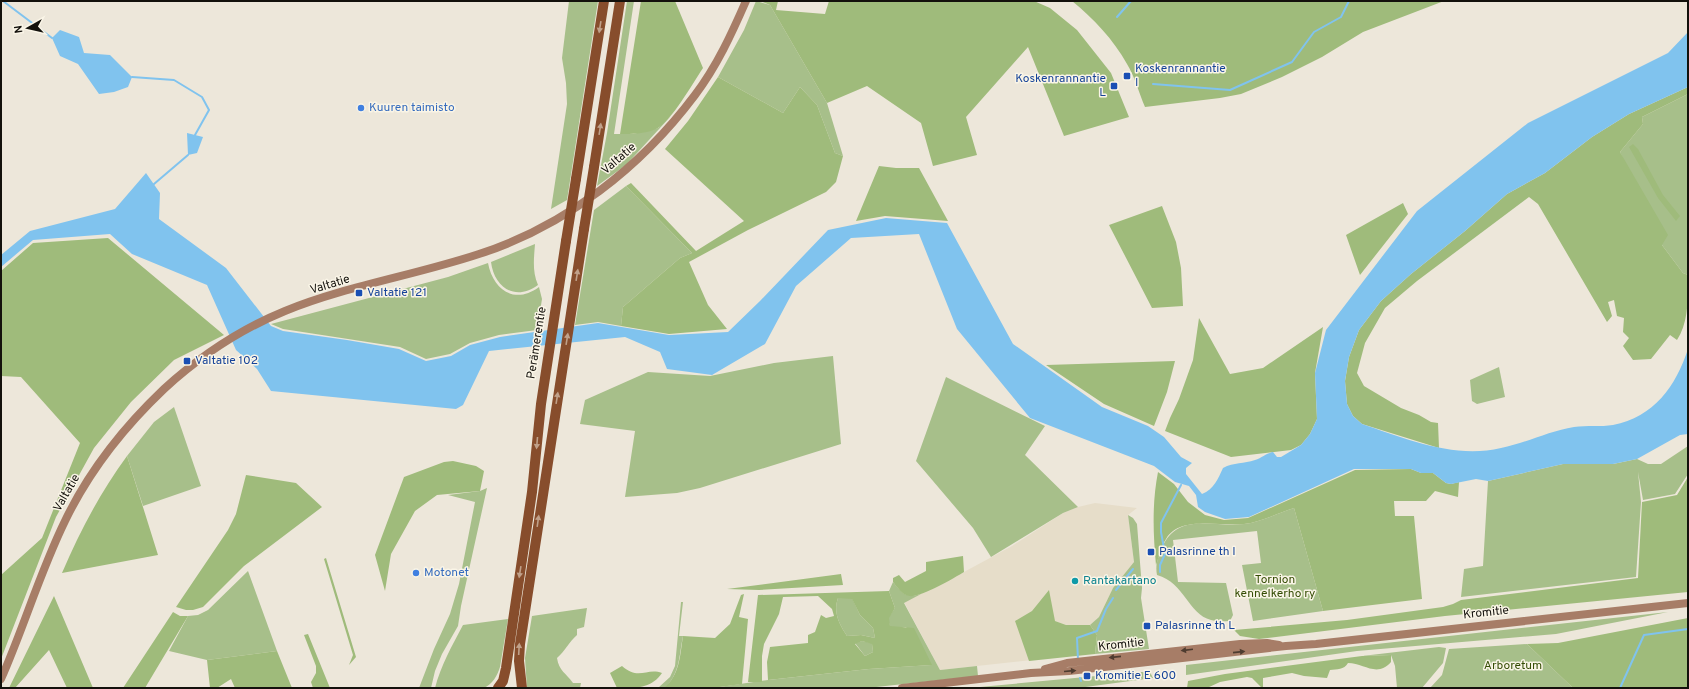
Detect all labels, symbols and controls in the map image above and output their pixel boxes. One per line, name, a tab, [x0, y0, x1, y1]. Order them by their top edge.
north arrow	[8, 8, 48, 48]
one-way arrow	[597, 21, 603, 33]
text: N	[12, 24, 27, 34]
place label: Koskenrannantie I	[1135, 61, 1226, 91]
place label: Koskenrannantie L	[1015, 71, 1106, 101]
marker: Koskenrannantie I	[1122, 71, 1132, 81]
marker: Koskenrannantie L	[1109, 81, 1119, 91]
place label: Kuuren taimisto	[369, 100, 455, 116]
marker: Kuuren taimisto	[356, 103, 366, 113]
one-way arrow	[597, 123, 603, 135]
street label: Valtatie	[598, 140, 640, 178]
one-way arrow	[574, 269, 580, 281]
street label: Valtatie	[308, 271, 352, 299]
place label: Valtatie 121	[367, 285, 427, 301]
marker: Valtatie 121	[354, 288, 364, 298]
street label: Perämerentie	[523, 306, 551, 380]
one-way arrow	[564, 333, 570, 345]
place label: Valtatie 102	[195, 353, 258, 369]
marker: Valtatie 102	[182, 356, 192, 366]
one-way arrow	[554, 392, 560, 404]
one-way arrow	[533, 437, 540, 449]
street label: Valtatie	[50, 471, 84, 515]
one-way arrow	[535, 515, 541, 527]
place label: Palasrinne th I	[1159, 544, 1236, 560]
marker: Palasrinne th I	[1146, 547, 1156, 557]
place label: Motonet	[424, 565, 469, 581]
one-way arrow	[517, 566, 523, 578]
marker: Motonet	[411, 568, 421, 578]
park label: Tornion kennelkerho ry	[1235, 572, 1315, 602]
place label: Rantakartano	[1083, 573, 1157, 589]
marker: Rantakartano	[1070, 576, 1080, 586]
street label: Kromitie	[1462, 603, 1510, 623]
place label: Palasrinne th L	[1155, 618, 1235, 634]
marker: Palasrinne th L	[1142, 621, 1152, 631]
street label: Kromitie	[1097, 635, 1145, 655]
one-way arrow	[516, 643, 523, 655]
one-way arrow	[1181, 646, 1193, 653]
one-way arrow	[1233, 649, 1245, 655]
one-way arrow	[1109, 654, 1121, 661]
park label: Arboretum	[1484, 658, 1542, 674]
one-way arrow	[1064, 668, 1076, 674]
place label: Kromitie E 600	[1095, 668, 1176, 684]
marker: Kromitie E 600	[1082, 671, 1092, 681]

